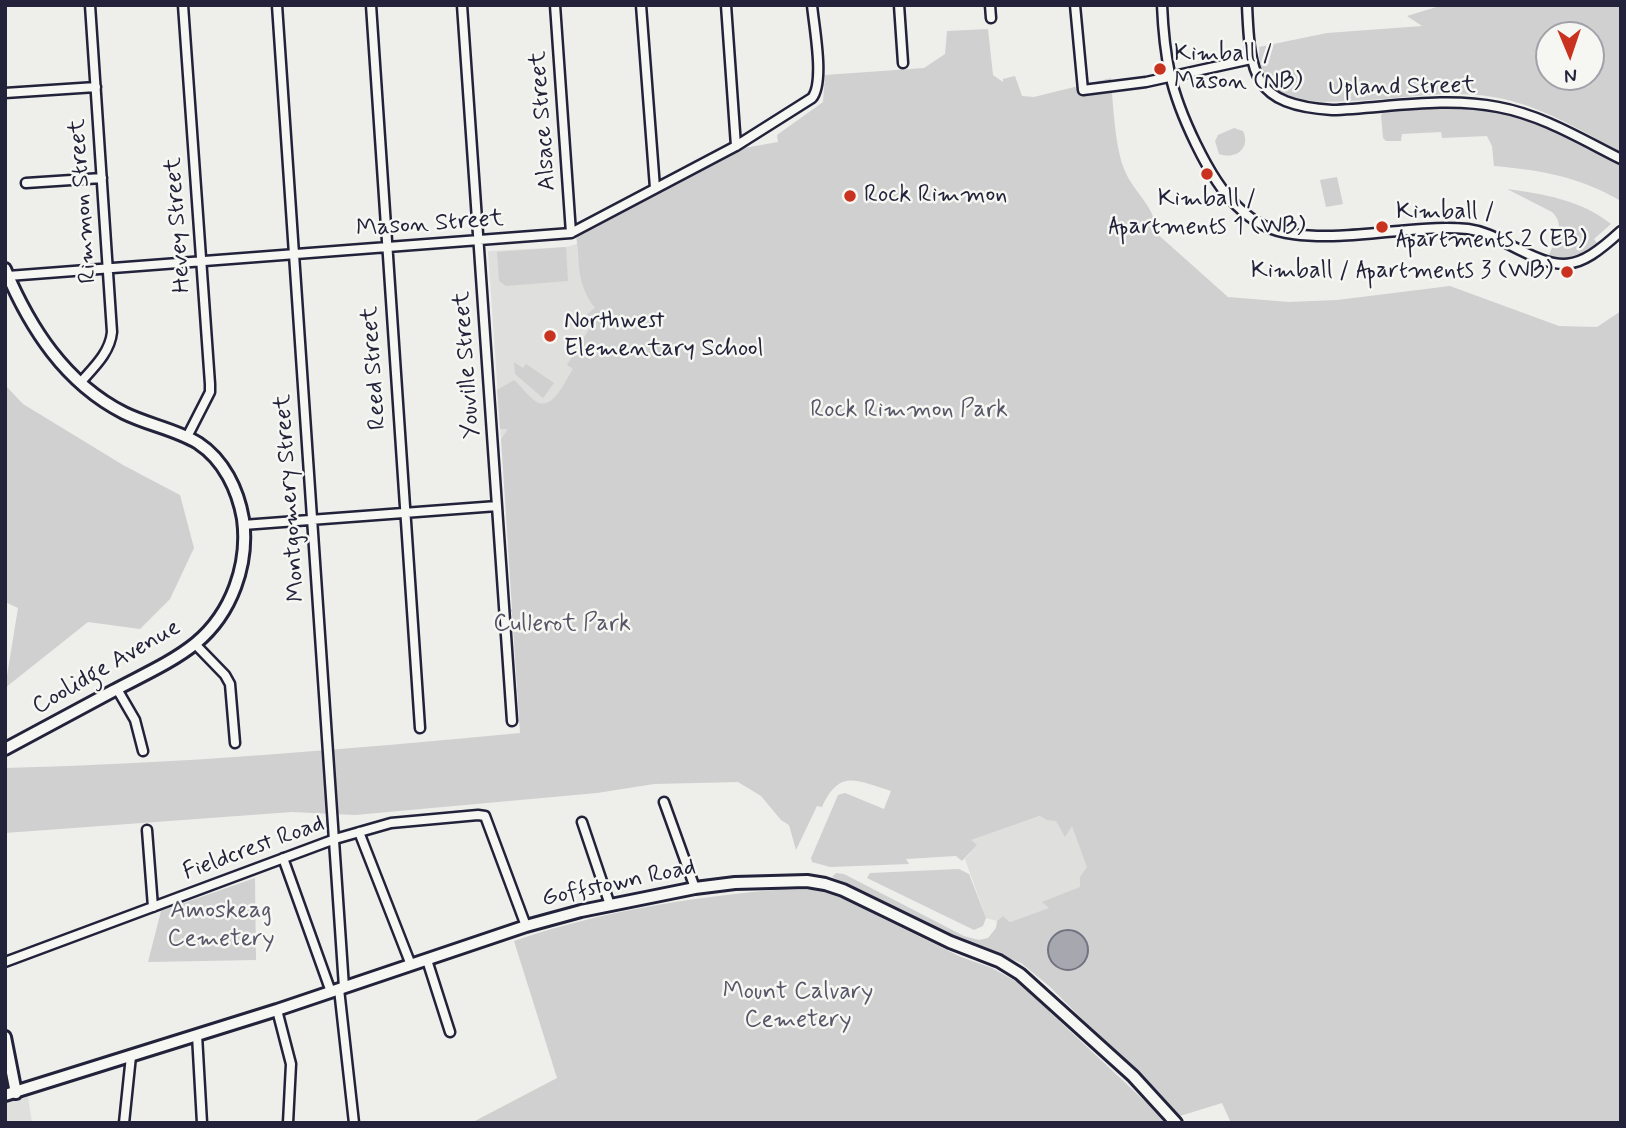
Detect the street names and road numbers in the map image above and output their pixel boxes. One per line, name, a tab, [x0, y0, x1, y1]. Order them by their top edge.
street label: Alsace Street	[525, 50, 563, 192]
street label: Upland Street	[1328, 72, 1476, 104]
street label: Rimmon Street	[64, 118, 104, 284]
street label: Hevey Street	[160, 156, 198, 294]
street label: Mason Street	[355, 205, 505, 245]
street label: Youville Street	[448, 290, 488, 440]
street label: Reed Street	[356, 305, 394, 431]
street label: Montgomery Street	[269, 393, 313, 603]
street label: Coolidge Avenue	[28, 614, 186, 722]
street label: Fieldcrest Road	[179, 810, 329, 888]
street label: Goffstown Road	[539, 854, 699, 914]

